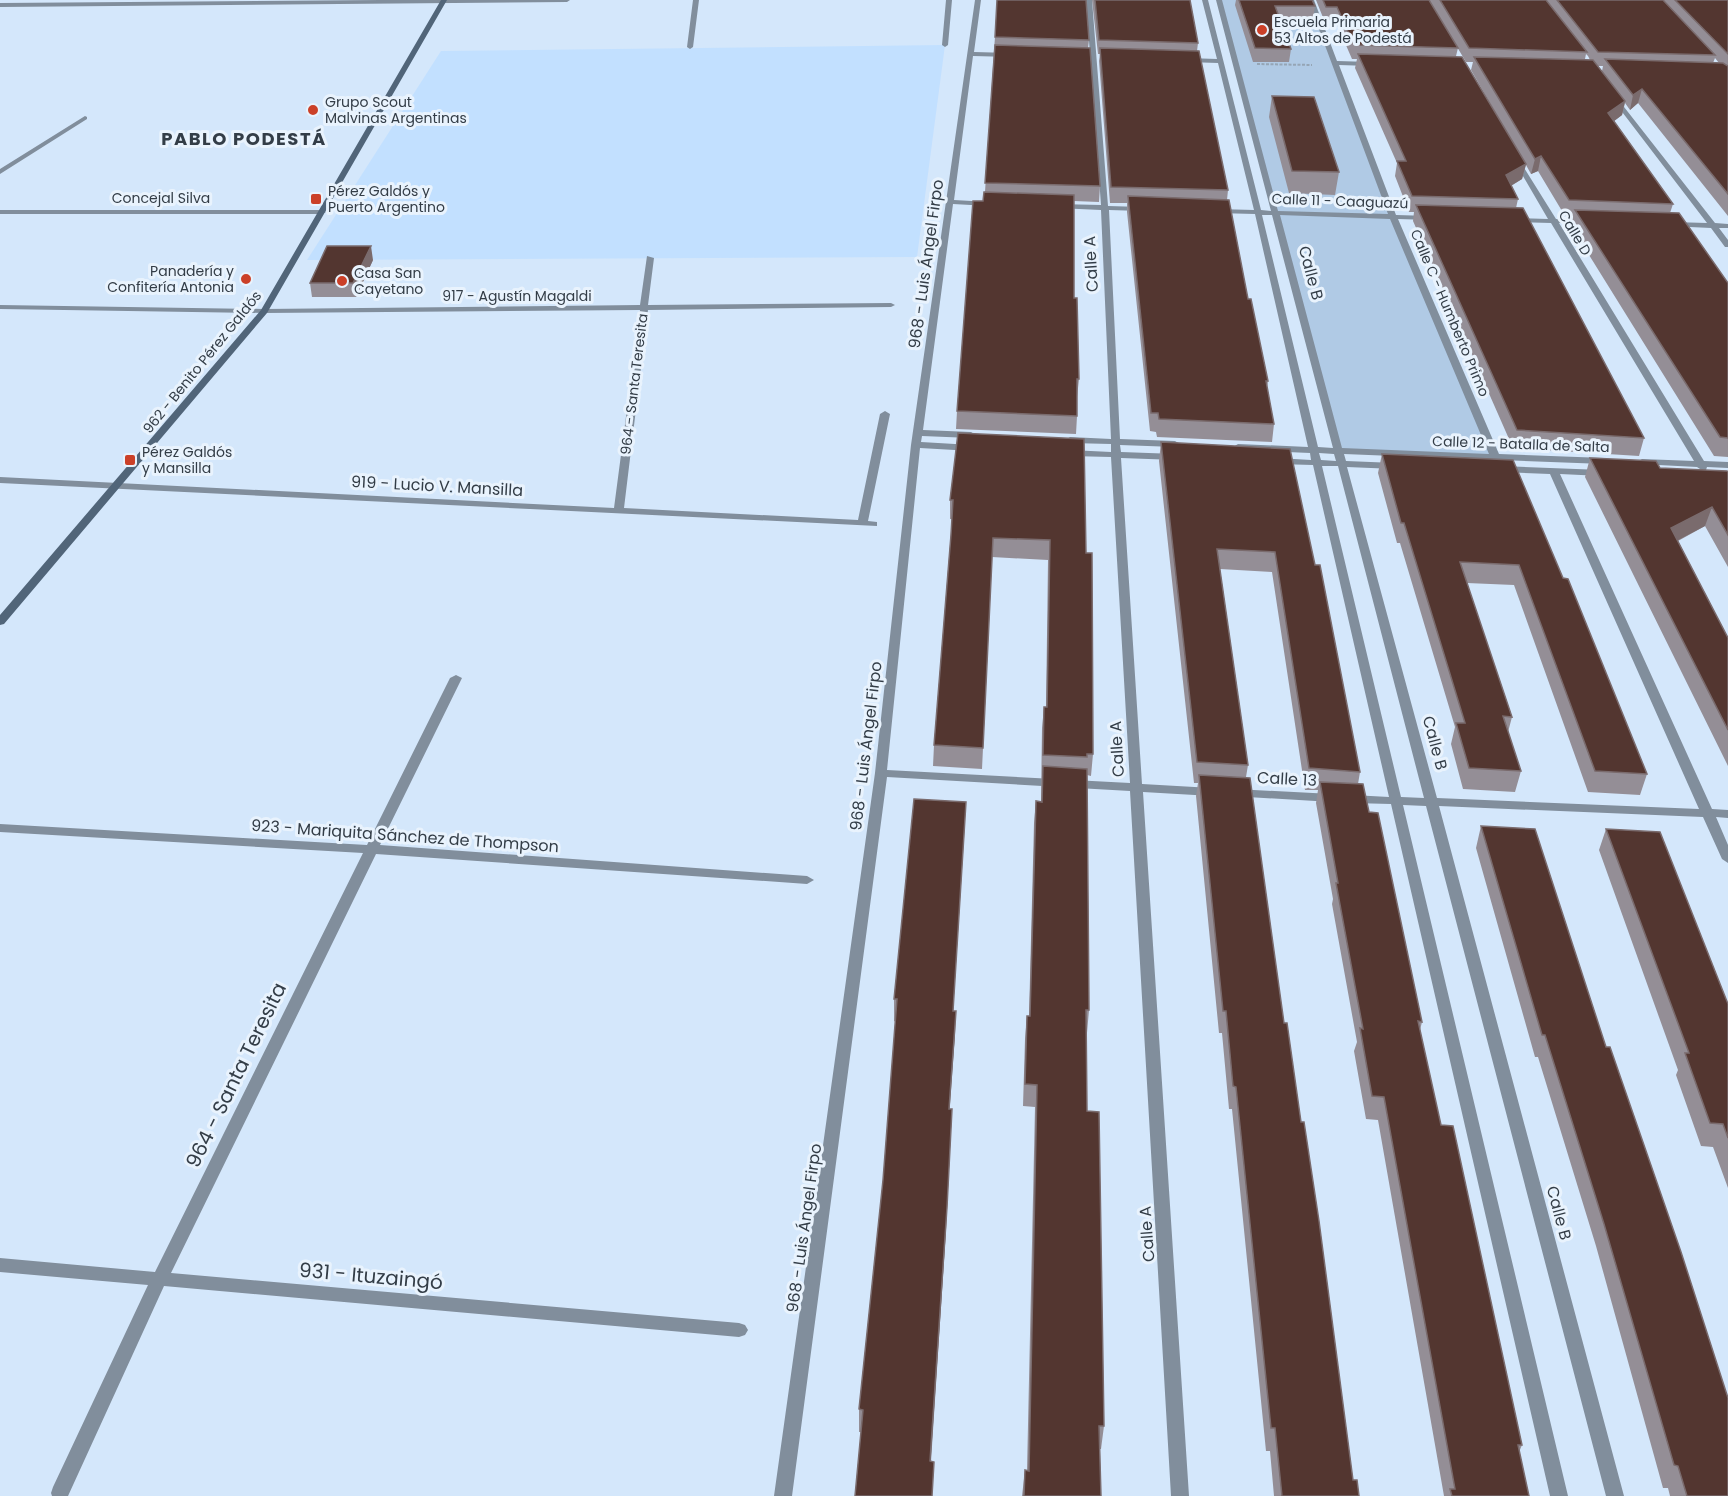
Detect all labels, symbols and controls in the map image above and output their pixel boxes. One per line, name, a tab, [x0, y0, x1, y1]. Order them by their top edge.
place label: Escuela Primaria 53 Altos de Podestá	[1274, 12, 1412, 48]
marker: Escuela Primaria 53 Altos de Podestá	[1255, 23, 1269, 37]
place label: Grupo Scout Malvinas Argentinas	[325, 92, 467, 128]
marker: Grupo Scout Malvinas Argentinas	[306, 103, 320, 117]
district label: PABLO PODESTÁ	[161, 126, 327, 151]
street label: 968 - Luis Ángel Firpo	[903, 178, 949, 350]
place label: Pérez Galdós y Puerto Argentino	[328, 181, 445, 217]
street label: Concejal Silva	[112, 188, 210, 208]
street label: Calle 11 - Caaguazú	[1271, 189, 1409, 213]
marker: Pérez Galdós y Puerto Argentino	[309, 192, 323, 206]
street label: Calle D	[1554, 207, 1596, 259]
street label: Calle C - Humberto Primo	[1406, 226, 1494, 400]
street label: Calle A	[1078, 235, 1104, 293]
street label: Calle B	[1293, 243, 1329, 303]
place label: Panadería y Confitería Antonia	[107, 261, 234, 297]
place label: Casa San Cayetano	[354, 263, 423, 299]
marker: Panadería y Confitería Antonia	[239, 272, 253, 286]
marker: Casa San Cayetano	[335, 274, 349, 288]
street label: 962 - Benito Pérez Galdós	[138, 286, 266, 438]
street label: 917 - Agustín Magaldi	[442, 286, 592, 306]
street label: 964 - Santa Teresita	[615, 312, 653, 456]
street label: Calle 12 - Batalla de Salta	[1432, 431, 1610, 457]
place label: Pérez Galdós y Mansilla	[142, 442, 232, 478]
marker: Pérez Galdós y Mansilla	[123, 453, 137, 467]
street label: 919 - Lucio V. Mansilla	[350, 470, 524, 502]
street label: 968 - Luis Ángel Firpo	[844, 660, 888, 832]
street label: Calle B	[1417, 713, 1453, 773]
street label: Calle A	[1104, 720, 1130, 778]
street label: Calle 13	[1257, 766, 1317, 792]
street label: 923 - Mariquita Sánchez de Thompson	[250, 814, 560, 858]
street label: 964 - Santa Teresita	[179, 978, 293, 1172]
street label: 968 - Luis Ángel Firpo	[781, 1142, 827, 1314]
street label: Calle B	[1541, 1183, 1577, 1243]
street label: Calle A	[1134, 1205, 1160, 1263]
street label: 931 - Ituzaingó	[298, 1256, 444, 1296]

